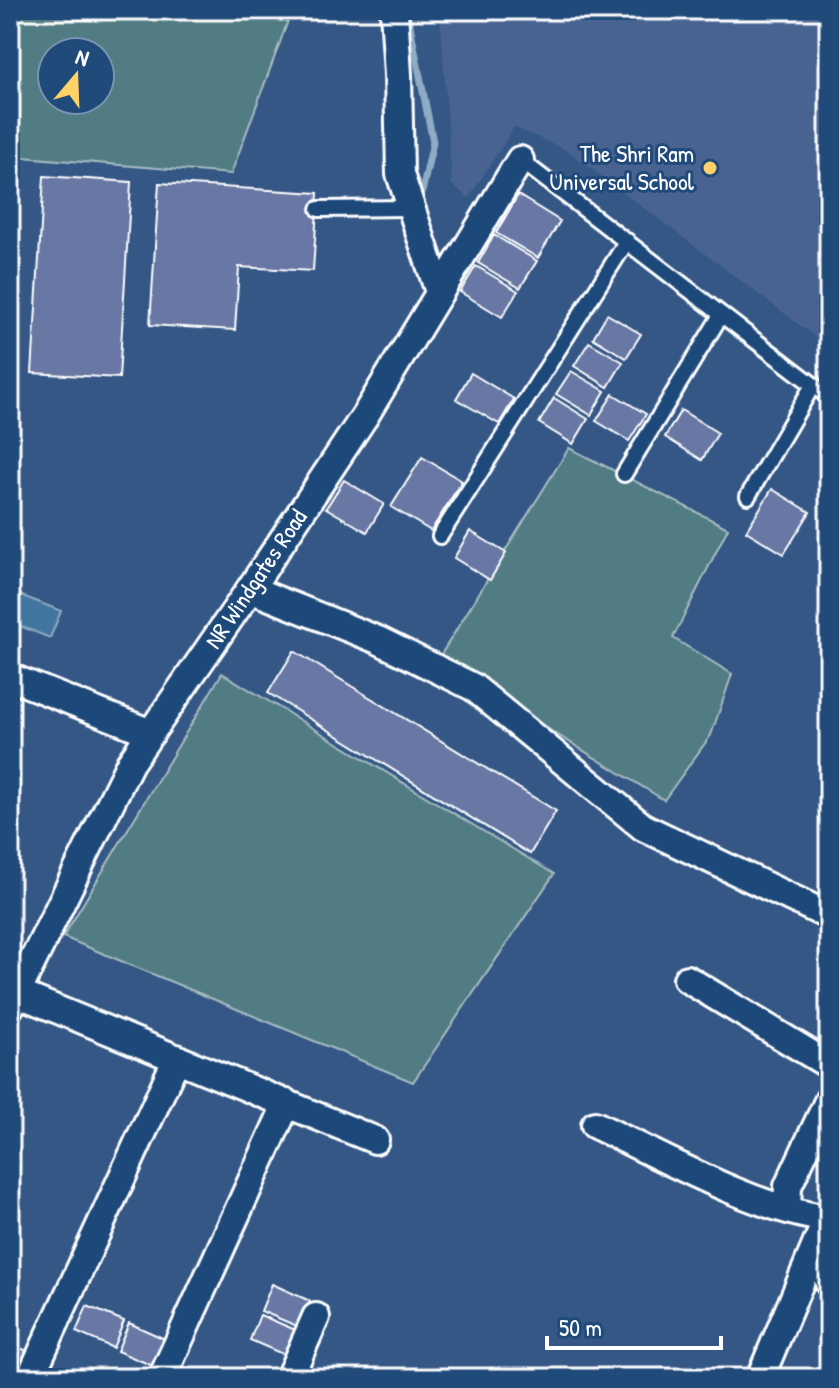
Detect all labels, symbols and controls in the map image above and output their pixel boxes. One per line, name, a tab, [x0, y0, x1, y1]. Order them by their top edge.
north arrow	[36, 36, 116, 116]
text: N	[72, 41, 93, 73]
place label: The Shri Ram Universal School	[549, 137, 695, 197]
marker: The Shri Ram Universal School	[701, 159, 719, 177]
street label: NR Windgates Road	[197, 503, 314, 654]
scale bar	[547, 1300, 721, 1350]
text: 50 m	[559, 1311, 602, 1343]

